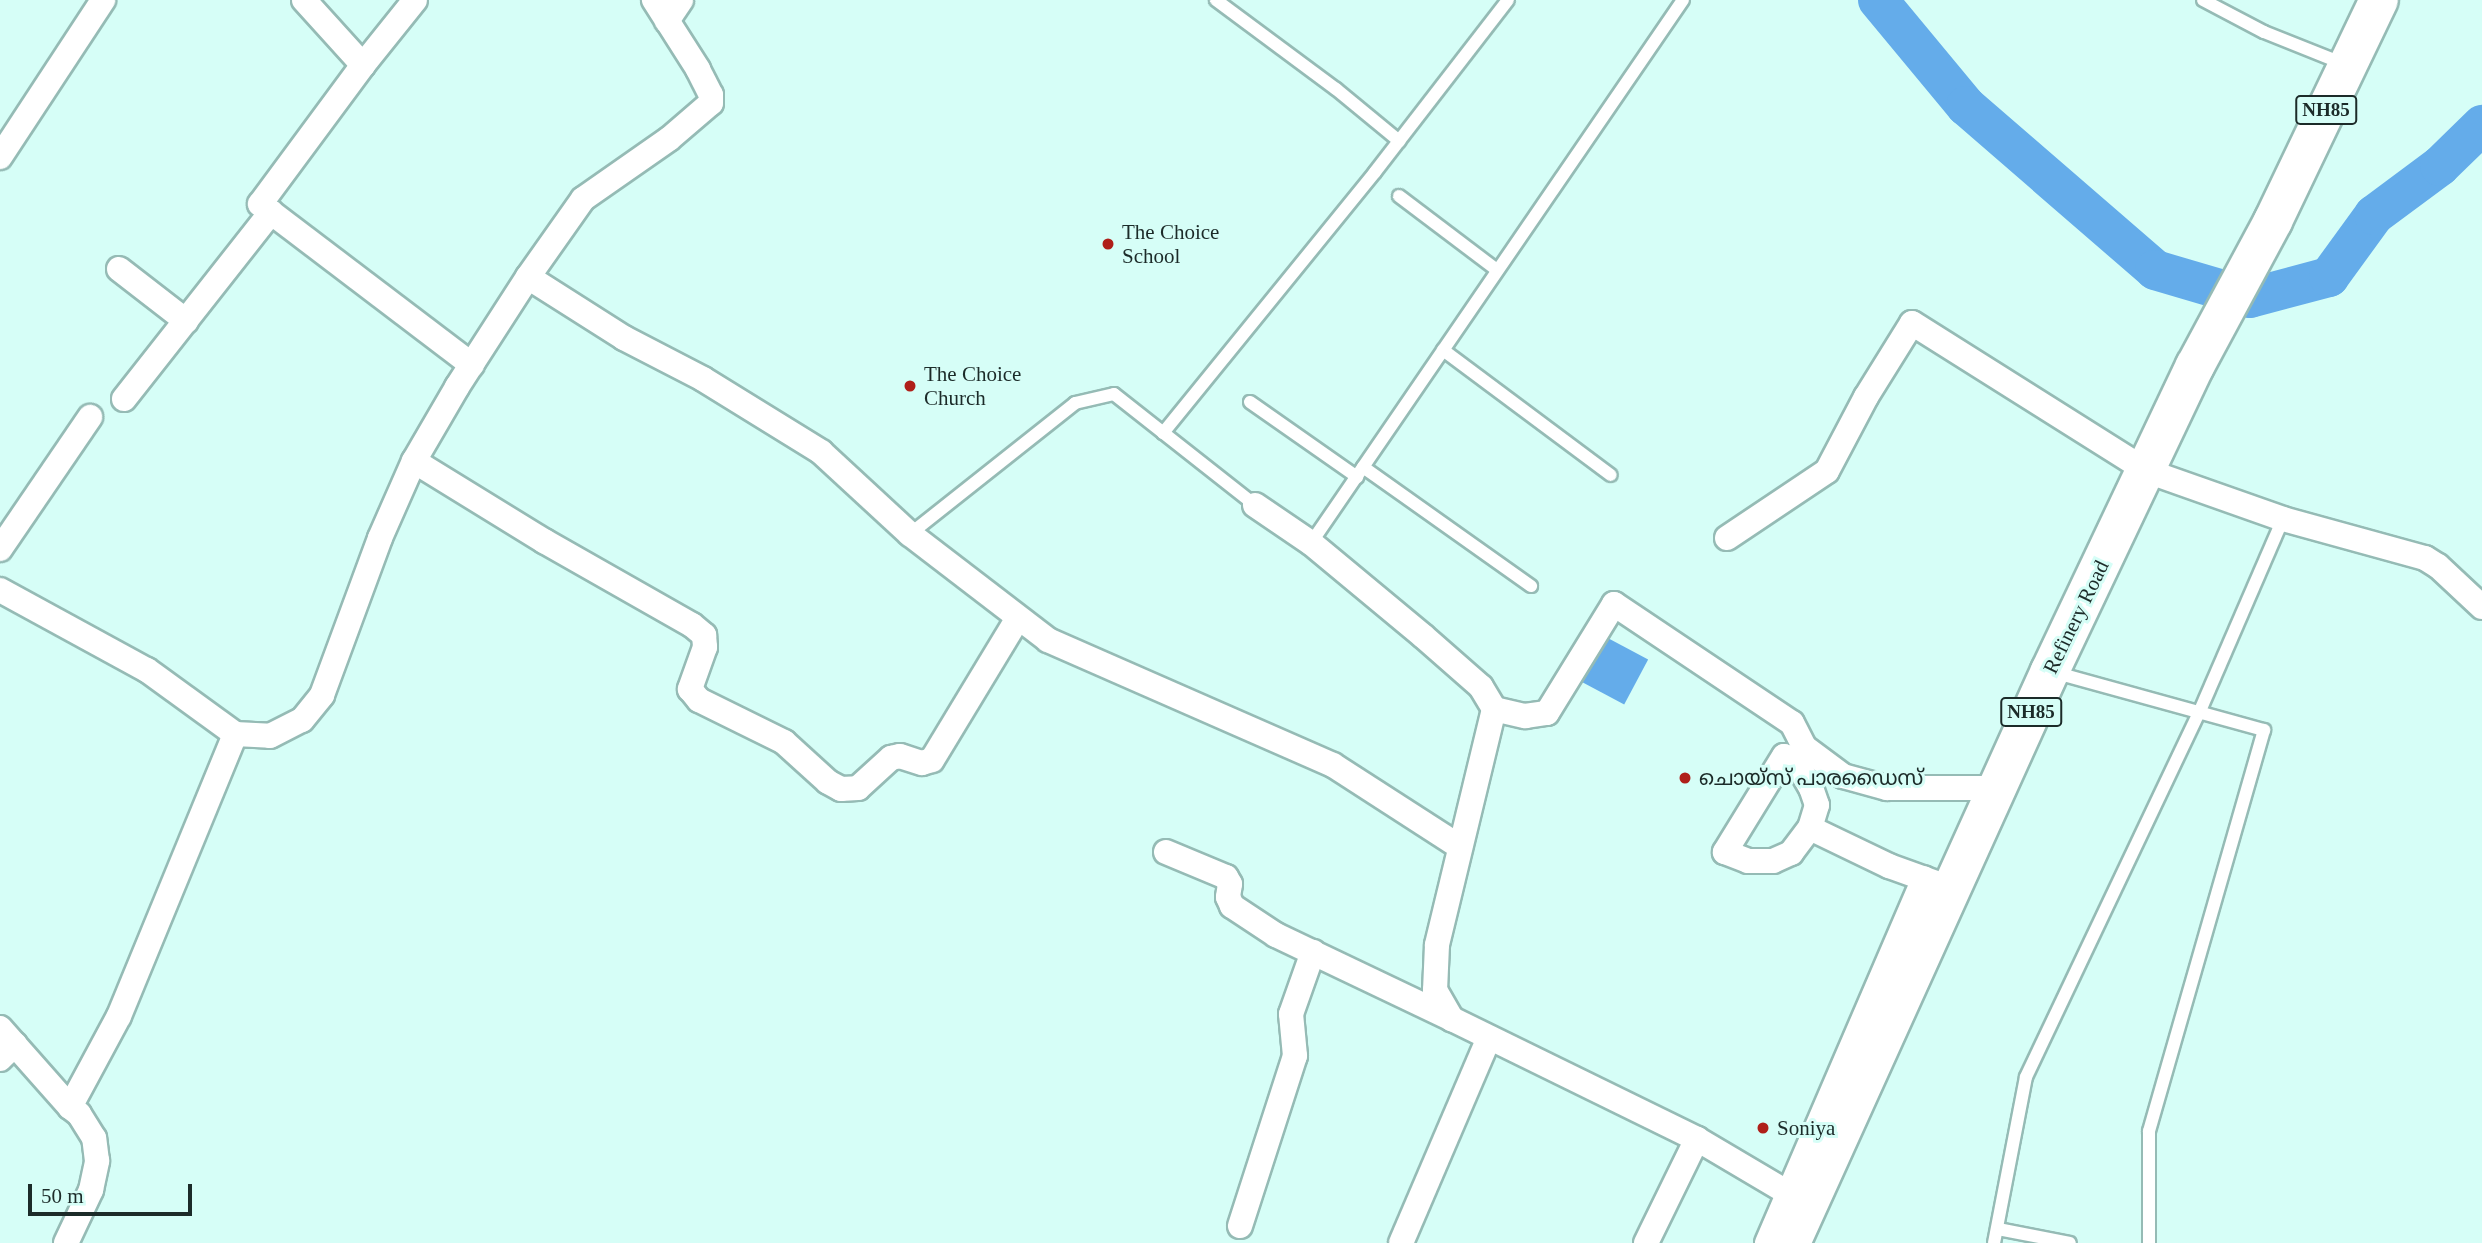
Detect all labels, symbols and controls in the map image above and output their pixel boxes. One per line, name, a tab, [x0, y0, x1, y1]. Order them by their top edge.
road number: NH85	[2294, 94, 2358, 125]
place label: The Choice School	[1122, 219, 1219, 269]
marker: The Choice School	[1100, 236, 1116, 252]
place label: The Choice Church	[924, 361, 1021, 411]
marker: The Choice Church	[902, 378, 918, 394]
street label: Refinery Road	[2038, 556, 2114, 678]
road number: NH85	[2000, 696, 2062, 727]
place label: ചൊയ്സ് പാരഡൈസ്	[1699, 765, 1923, 791]
marker: ചൊയ്സ് പാരഡൈസ്	[1677, 770, 1693, 786]
place label: Soniya	[1777, 1115, 1835, 1141]
marker: Soniya	[1755, 1120, 1771, 1136]
scale bar	[32, 1170, 196, 1214]
text: 50 m	[41, 1184, 84, 1208]

